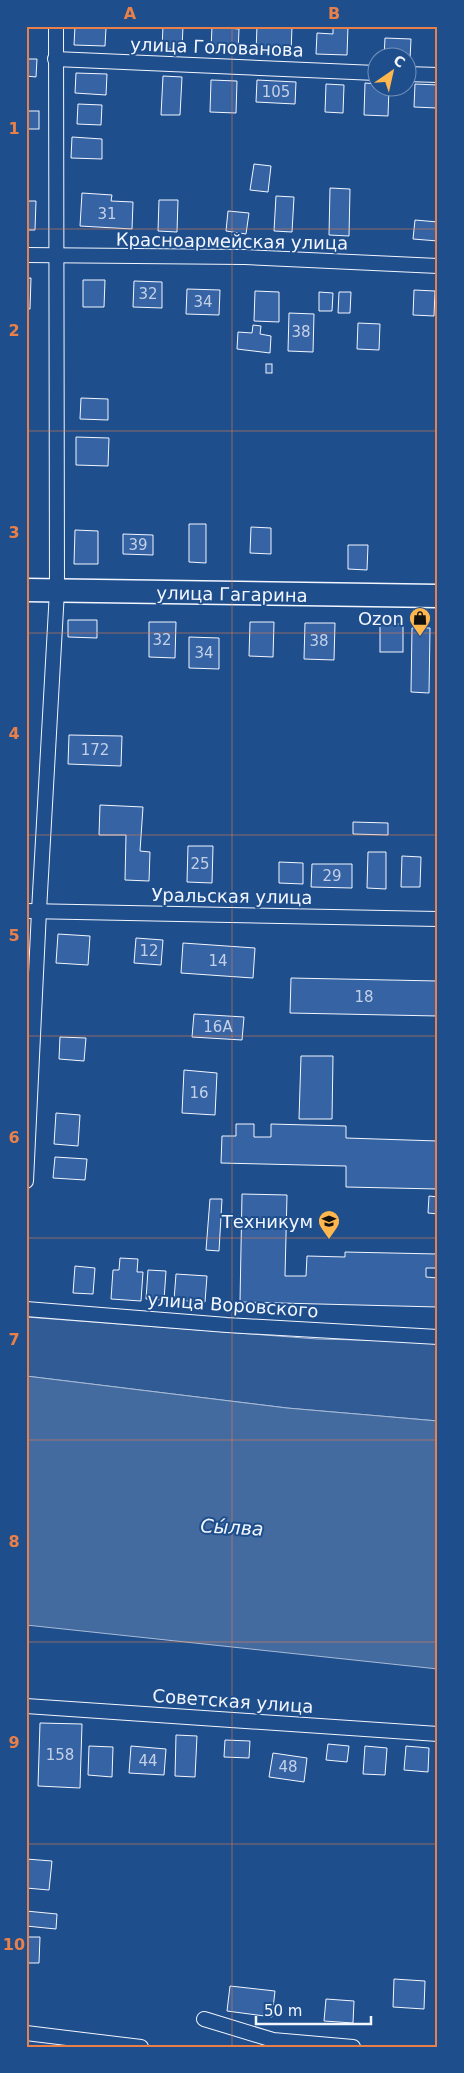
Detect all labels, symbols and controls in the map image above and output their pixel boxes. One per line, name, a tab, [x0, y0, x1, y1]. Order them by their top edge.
text: A	[124, 4, 137, 23]
text: B	[328, 4, 340, 23]
street label: улица Голованова	[130, 33, 304, 61]
north arrow	[366, 48, 416, 98]
text: С	[391, 52, 408, 71]
house number: 105	[262, 83, 290, 101]
text: 1	[8, 119, 20, 138]
house number: 31	[97, 205, 117, 223]
street label: Красноармейская улица	[116, 228, 348, 254]
house number: 32	[138, 285, 158, 303]
house number: 34	[193, 293, 213, 311]
text: 2	[8, 321, 20, 340]
house number: 38	[291, 323, 311, 341]
text: 3	[8, 523, 20, 542]
house number: 39	[128, 536, 148, 554]
street label: улица Гагарина	[156, 582, 308, 606]
shop icon: Ozon	[408, 606, 432, 637]
place label: Ozon	[358, 608, 404, 629]
house number: 32	[152, 631, 172, 649]
house number: 38	[309, 632, 329, 650]
house number: 34	[194, 644, 214, 662]
text: 4	[8, 724, 20, 743]
house number: 172	[81, 741, 109, 759]
house number: 25	[190, 855, 210, 873]
house number: 29	[322, 867, 342, 885]
street label: Уральская улица	[151, 884, 313, 908]
text: 5	[8, 926, 20, 945]
house number: 12	[139, 942, 159, 960]
house number: 14	[208, 952, 228, 970]
house number: 18	[354, 988, 374, 1006]
house number: 16А	[203, 1018, 233, 1036]
house number: 16	[189, 1084, 209, 1102]
text: 6	[8, 1128, 20, 1147]
school or university icon: Техникум	[317, 1209, 341, 1240]
place label: Техникум	[221, 1211, 313, 1232]
street label: улица Воровского	[147, 1289, 319, 1321]
text: 7	[8, 1330, 20, 1349]
water label: Сы́лва	[200, 1514, 264, 1540]
text: 8	[8, 1532, 20, 1551]
street label: Советская улица	[152, 1685, 314, 1717]
text: 9	[8, 1733, 20, 1752]
house number: 158	[46, 1746, 74, 1764]
house number: 44	[138, 1752, 158, 1770]
house number: 48	[278, 1758, 298, 1776]
text: 10	[3, 1935, 25, 1954]
scale bar	[256, 1993, 372, 2025]
text: 50 m	[264, 2002, 302, 2020]

